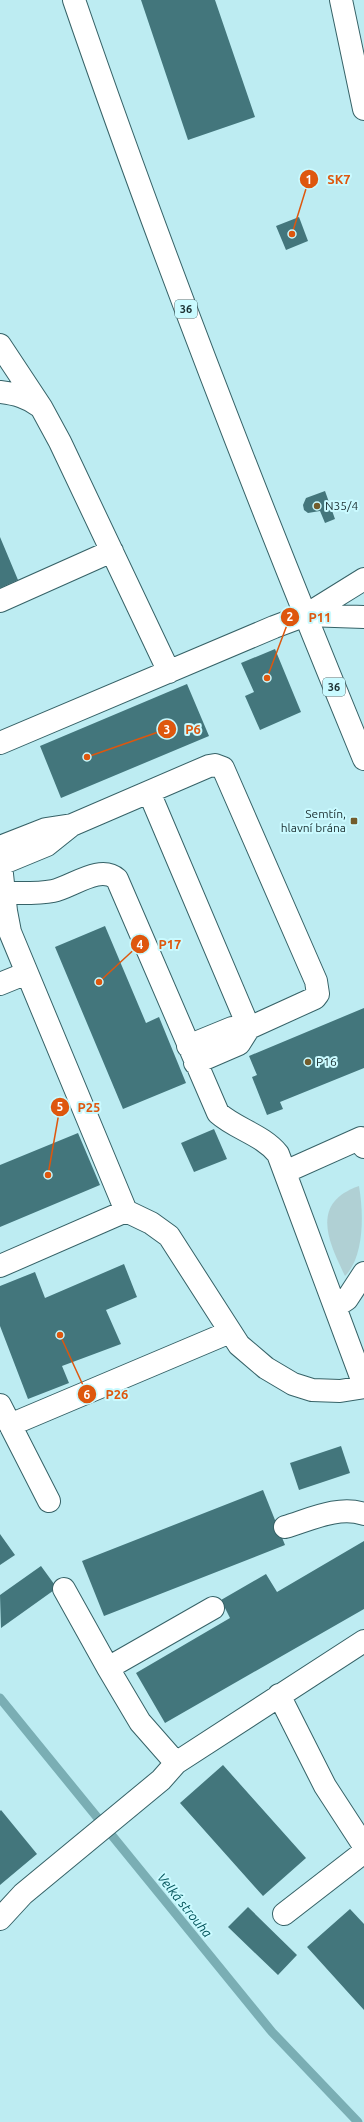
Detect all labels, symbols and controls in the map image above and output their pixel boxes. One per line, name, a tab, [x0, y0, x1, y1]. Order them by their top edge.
callout: SK7	[299, 167, 359, 192]
text: SK7	[327, 172, 351, 186]
text: 1	[306, 173, 312, 186]
road number: 36	[175, 300, 197, 318]
place label: N35/4	[325, 499, 359, 512]
marker: N35/4	[312, 501, 322, 511]
callout: P11	[280, 605, 339, 630]
text: 2	[287, 610, 294, 623]
text: P11	[309, 610, 331, 624]
road number: 36	[323, 678, 345, 696]
callout: P6	[157, 717, 209, 742]
text: P6	[185, 722, 201, 736]
text: 3	[164, 723, 170, 736]
place label: Semtín, hlavní brána	[281, 807, 346, 834]
marker: Semtín, hlavní brána	[349, 816, 359, 826]
callout: P17	[130, 932, 189, 957]
text: P17	[159, 937, 181, 951]
text: 4	[137, 938, 144, 951]
place label: P16	[316, 1055, 337, 1068]
marker: P16	[303, 1057, 313, 1067]
callout: P25	[50, 1095, 109, 1120]
text: 5	[57, 1100, 64, 1113]
text: P25	[78, 1100, 100, 1114]
callout: P26	[77, 1382, 136, 1407]
text: P26	[106, 1387, 128, 1401]
text: 6	[84, 1388, 91, 1401]
water label: Velká strouha	[155, 1870, 215, 1940]

